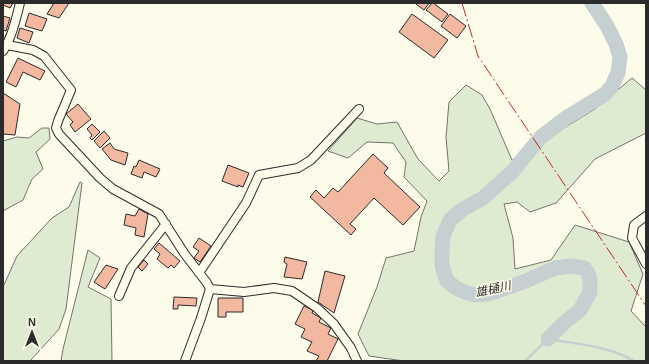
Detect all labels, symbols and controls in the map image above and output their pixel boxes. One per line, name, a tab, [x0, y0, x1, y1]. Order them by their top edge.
water label: 雄樋川	[474, 278, 514, 300]
north arrow	[12, 312, 52, 352]
text: N	[28, 316, 36, 328]

